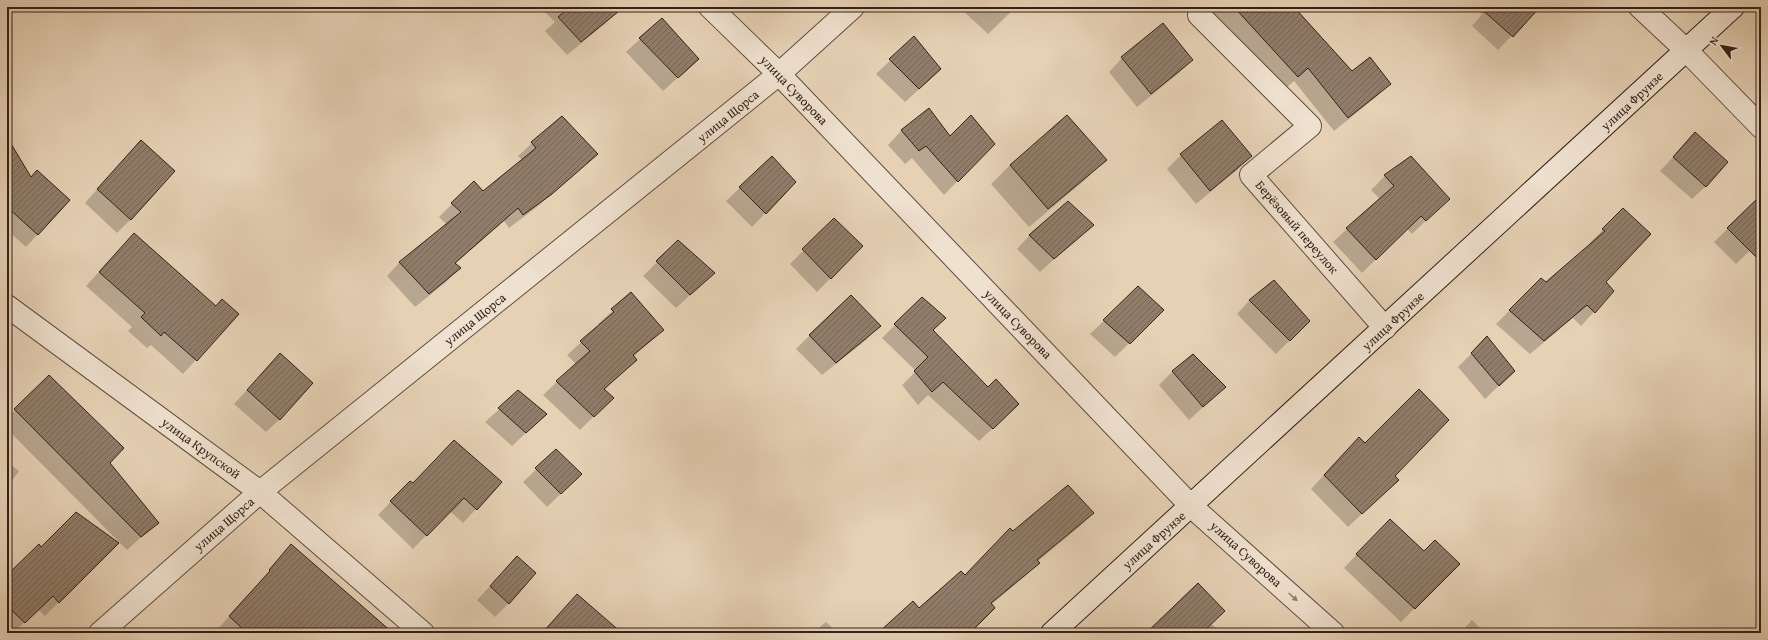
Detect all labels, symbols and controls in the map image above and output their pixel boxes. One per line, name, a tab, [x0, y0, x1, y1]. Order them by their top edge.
north arrow	[1702, 26, 1742, 66]
text: N	[1705, 33, 1723, 48]
street label: улица Суворова	[755, 50, 833, 130]
street label: улица Фрунзе	[1596, 67, 1667, 136]
street label: улица Щорса	[692, 85, 764, 147]
street label: Берёзовый переулок	[1251, 176, 1343, 278]
street label: улица Суворова	[979, 284, 1057, 364]
street label: улица Фрунзе	[1357, 287, 1428, 356]
street label: улица Щорса	[439, 288, 511, 350]
street label: улица Крупской	[157, 412, 245, 483]
street label: улица Щорса	[189, 492, 259, 556]
street label: улица Фрунзе	[1117, 506, 1190, 574]
street label: улица Суворова	[1205, 516, 1287, 592]
one-way arrow	[1288, 593, 1299, 602]

